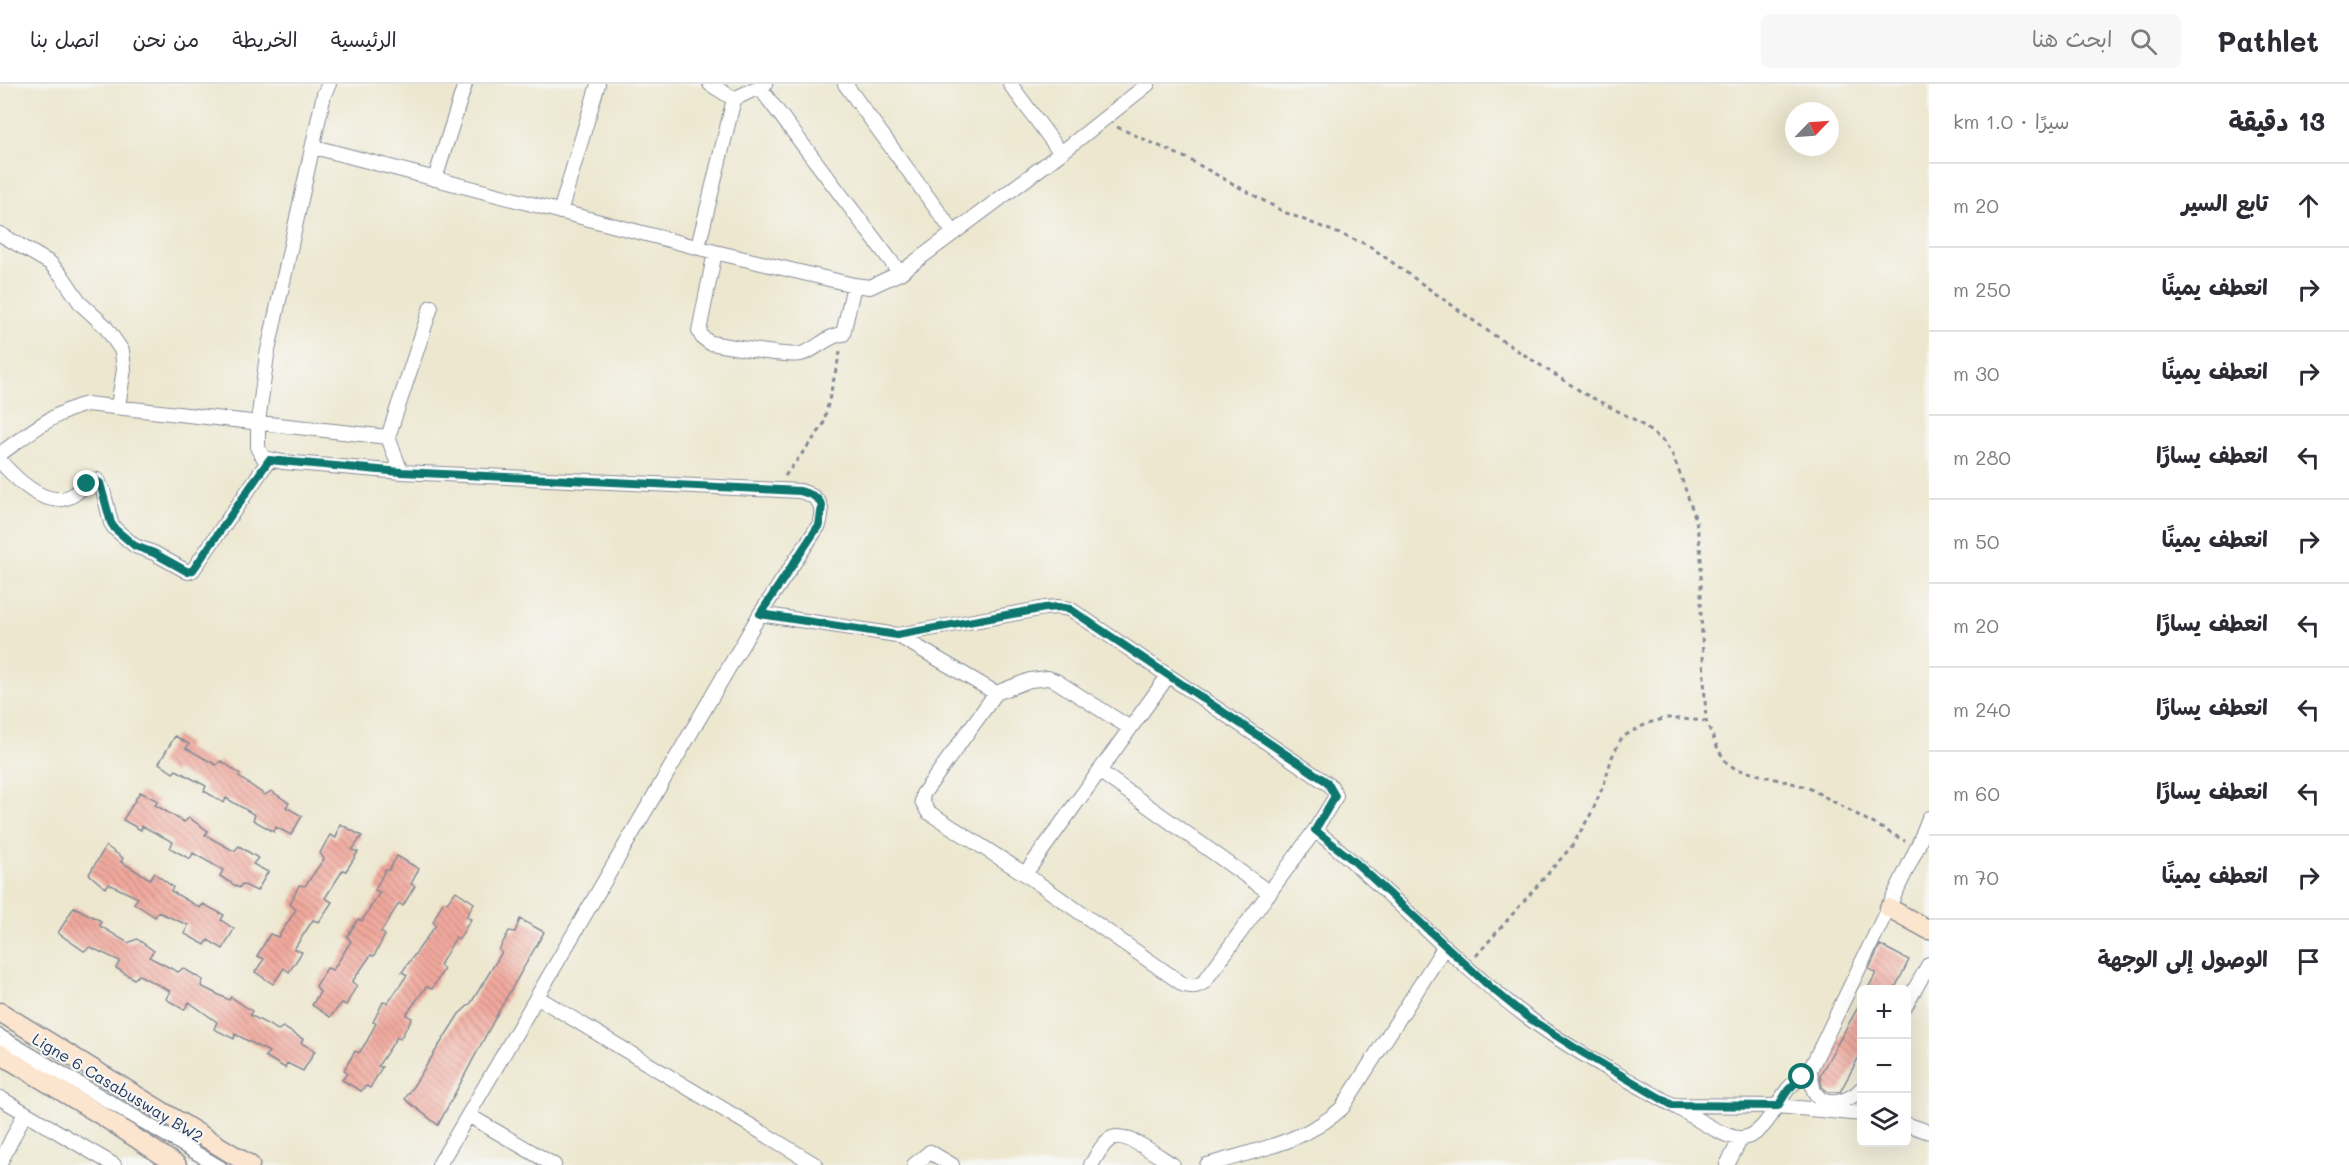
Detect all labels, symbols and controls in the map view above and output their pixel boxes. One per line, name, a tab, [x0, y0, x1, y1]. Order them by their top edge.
search box	[1761, 14, 2181, 68]
text: Pathlet	[2217, 23, 2319, 59]
text: ابحث هنا	[2032, 24, 2112, 53]
text: اتصل بنا	[30, 25, 100, 52]
text: من نحن	[133, 25, 199, 52]
text: الخريطة	[232, 25, 298, 52]
text: الرئيسية	[331, 25, 397, 52]
icon: search	[2127, 25, 2160, 58]
north arrow	[1785, 102, 1839, 156]
text: 13 دقيقة	[2229, 104, 2325, 138]
text: سيرًا · 1.0 km	[1953, 108, 2070, 134]
text: تابع السير	[2182, 188, 2268, 217]
icon: ahead	[2292, 189, 2325, 222]
text: 20 m	[1953, 192, 1999, 218]
text: انعطف يمينًا	[2162, 272, 2268, 301]
icon: right	[2292, 273, 2325, 306]
text: 250 m	[1953, 276, 2011, 302]
text: انعطف يمينًا	[2162, 356, 2268, 385]
icon: right	[2292, 357, 2325, 390]
text: 30 m	[1953, 360, 1999, 386]
text: انعطف يسارًا	[2156, 440, 2268, 469]
icon: left	[2292, 441, 2325, 474]
text: 280 m	[1953, 444, 2011, 470]
route end	[73, 470, 99, 496]
text: انعطف يمينًا	[2162, 524, 2268, 553]
icon: right	[2292, 525, 2325, 558]
text: 50 m	[1953, 528, 1999, 554]
text: انعطف يسارًا	[2156, 608, 2268, 637]
icon: left	[2292, 609, 2325, 642]
text: 20 m	[1953, 612, 1999, 638]
text: انعطف يسارًا	[2156, 692, 2268, 721]
icon: left	[2292, 693, 2325, 726]
text: 240 m	[1953, 696, 2011, 722]
text: انعطف يسارًا	[2156, 776, 2268, 805]
icon: left	[2292, 777, 2325, 810]
text: 60 m	[1953, 780, 2000, 806]
text: انعطف يمينًا	[2162, 860, 2268, 889]
icon: right	[2292, 861, 2325, 894]
text: 70 m	[1953, 864, 1999, 890]
text: الوصول إلى الوجهة	[2097, 944, 2268, 973]
icon: arrive	[2292, 945, 2325, 978]
map controls	[1857, 985, 1911, 1147]
button: +	[1857, 985, 1911, 1039]
street label: Ligne 6 Casabusway BW2	[29, 1028, 207, 1146]
button: −	[1857, 1039, 1911, 1093]
route start	[1788, 1063, 1814, 1089]
button: layers	[1857, 1093, 1911, 1147]

